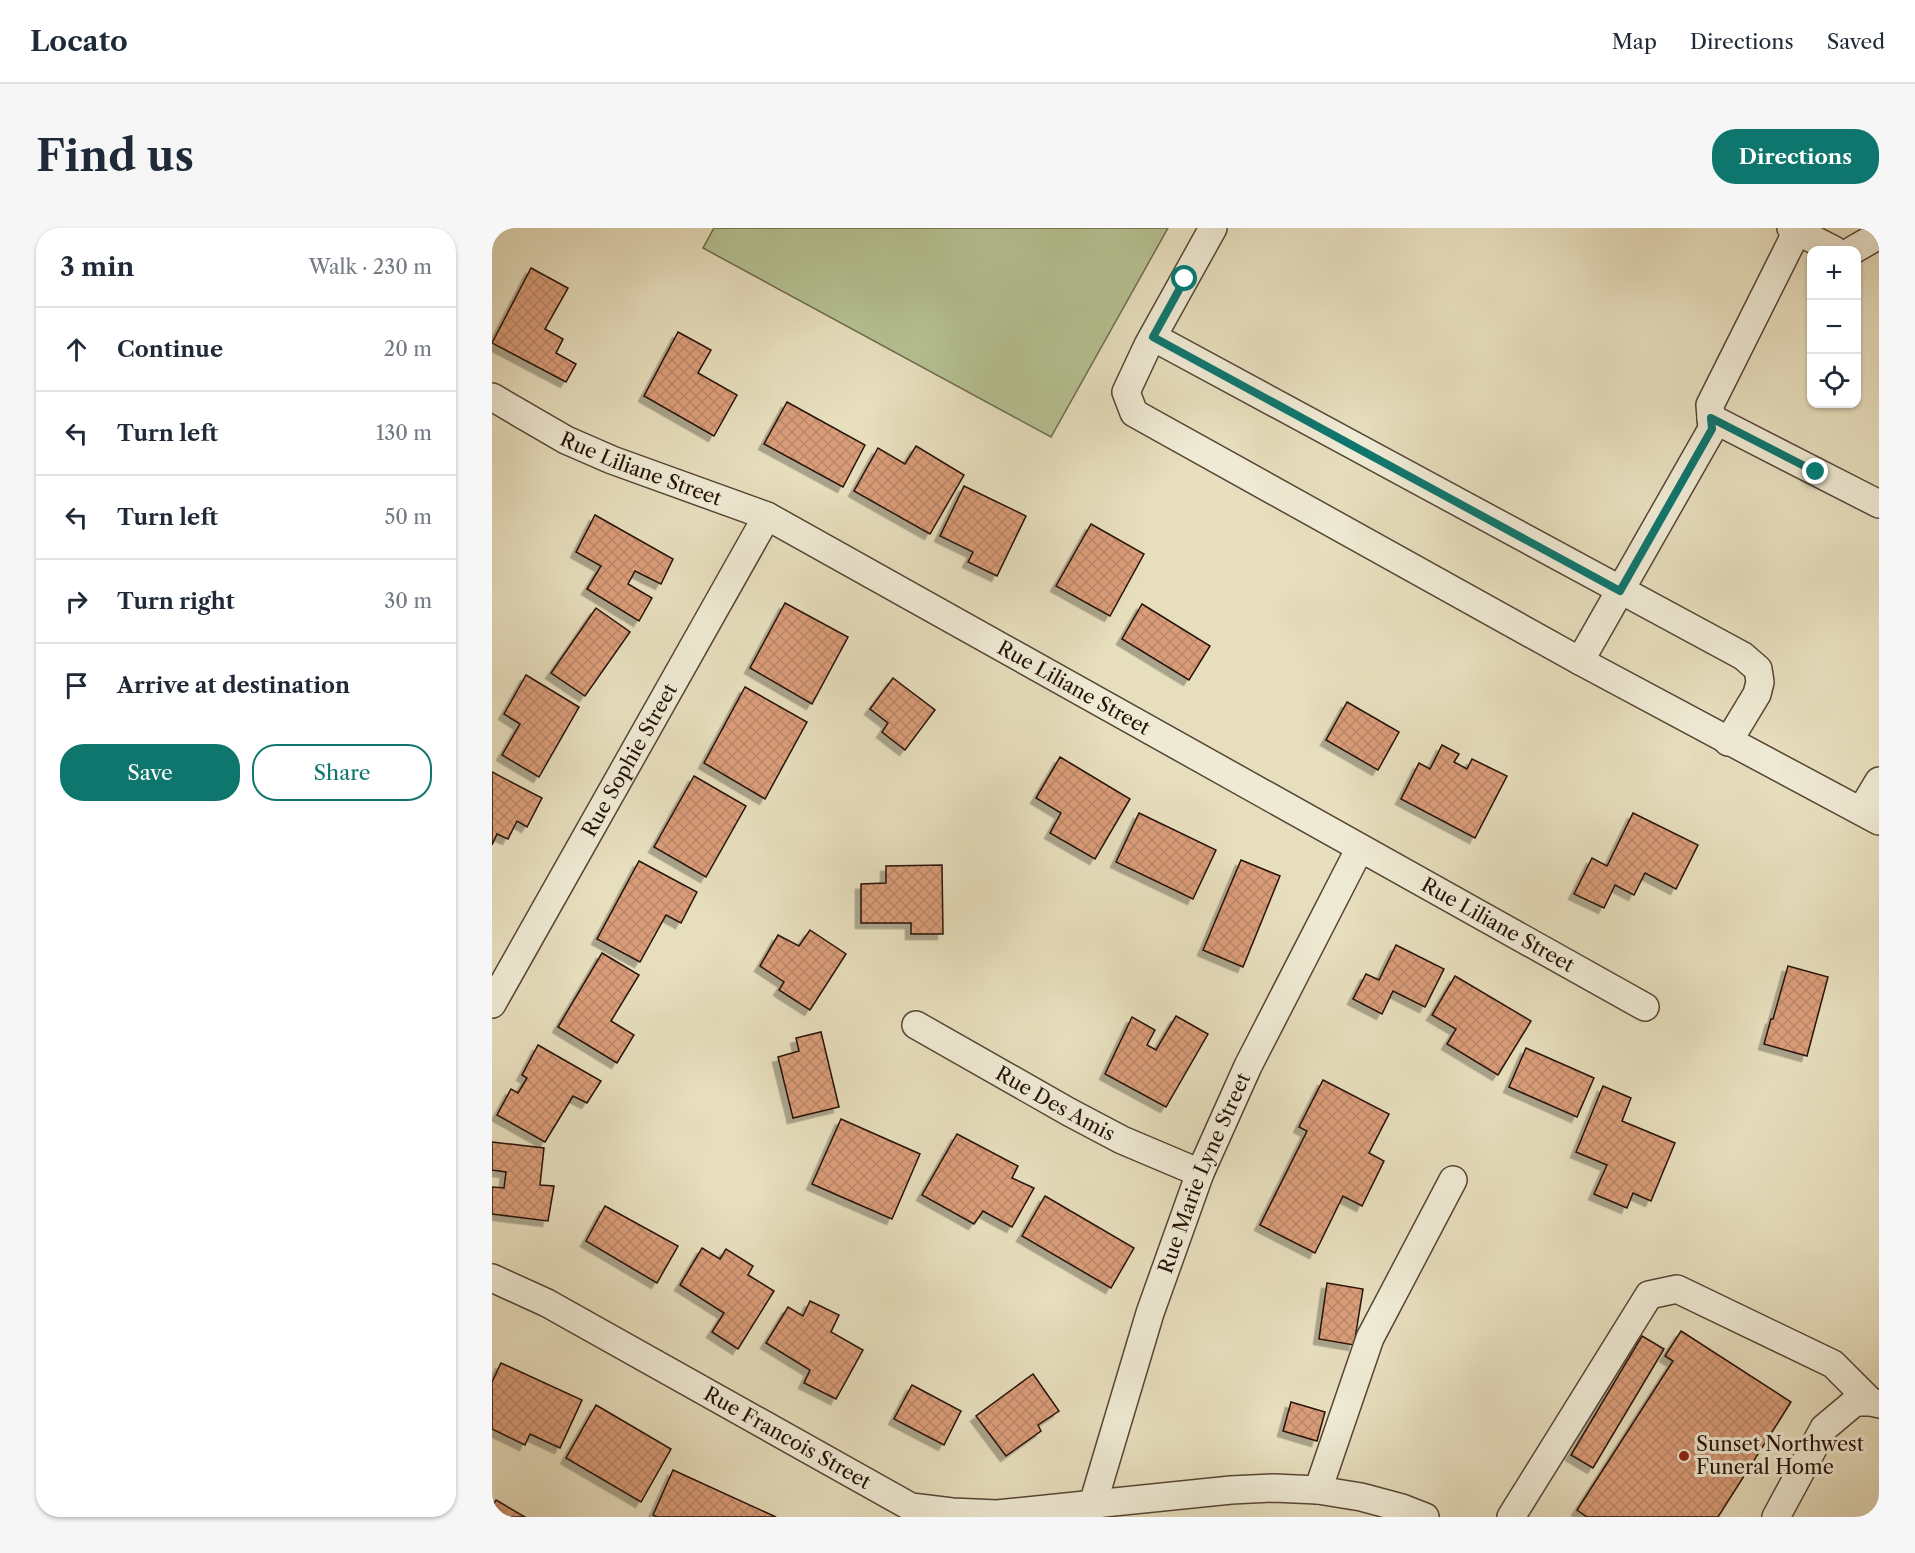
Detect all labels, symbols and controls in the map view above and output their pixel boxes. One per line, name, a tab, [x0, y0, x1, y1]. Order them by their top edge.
text: Locato	[30, 24, 128, 58]
text: Map	[1612, 29, 1657, 54]
text: Directions	[1690, 29, 1794, 54]
text: Saved	[1827, 29, 1885, 54]
button: Directions	[1712, 129, 1879, 184]
text: Find us	[36, 130, 194, 182]
map controls	[1807, 246, 1861, 408]
button: +	[1807, 246, 1861, 300]
text: 3 min	[60, 251, 134, 283]
text: Walk · 230 m	[309, 255, 432, 279]
route start	[1171, 265, 1197, 291]
button: −	[1807, 300, 1861, 354]
icon: ahead	[60, 333, 93, 366]
text: Continue	[117, 336, 223, 363]
text: 20 m	[384, 337, 432, 361]
button: locate	[1807, 354, 1861, 408]
icon: left	[60, 417, 93, 450]
text: Turn left	[117, 420, 218, 447]
text: 130 m	[376, 421, 432, 445]
street label: Rue Liliane Street	[557, 427, 725, 511]
route end	[1802, 458, 1828, 484]
icon: left	[60, 501, 93, 534]
text: Turn left	[117, 504, 218, 531]
text: 50 m	[385, 505, 432, 529]
icon: right	[60, 585, 93, 618]
text: Turn right	[117, 588, 235, 615]
text: 30 m	[384, 589, 432, 613]
street label: Rue Liliane Street	[993, 635, 1154, 740]
icon: arrive	[60, 669, 93, 702]
text: Arrive at destination	[117, 672, 350, 699]
street label: Rue Sophie Street	[577, 679, 682, 841]
button: Save	[60, 744, 240, 801]
button: Share	[252, 744, 432, 801]
street label: Rue Liliane Street	[1417, 873, 1578, 977]
street label: Rue Des Amis	[992, 1061, 1119, 1146]
street label: Rue Marie Lyne Street	[1153, 1069, 1255, 1277]
street label: Rue Francois Street	[700, 1381, 875, 1494]
place label: Sunset Northwest Funeral Home	[1696, 1432, 1864, 1479]
marker: Sunset Northwest Funeral Home	[1677, 1449, 1691, 1463]

